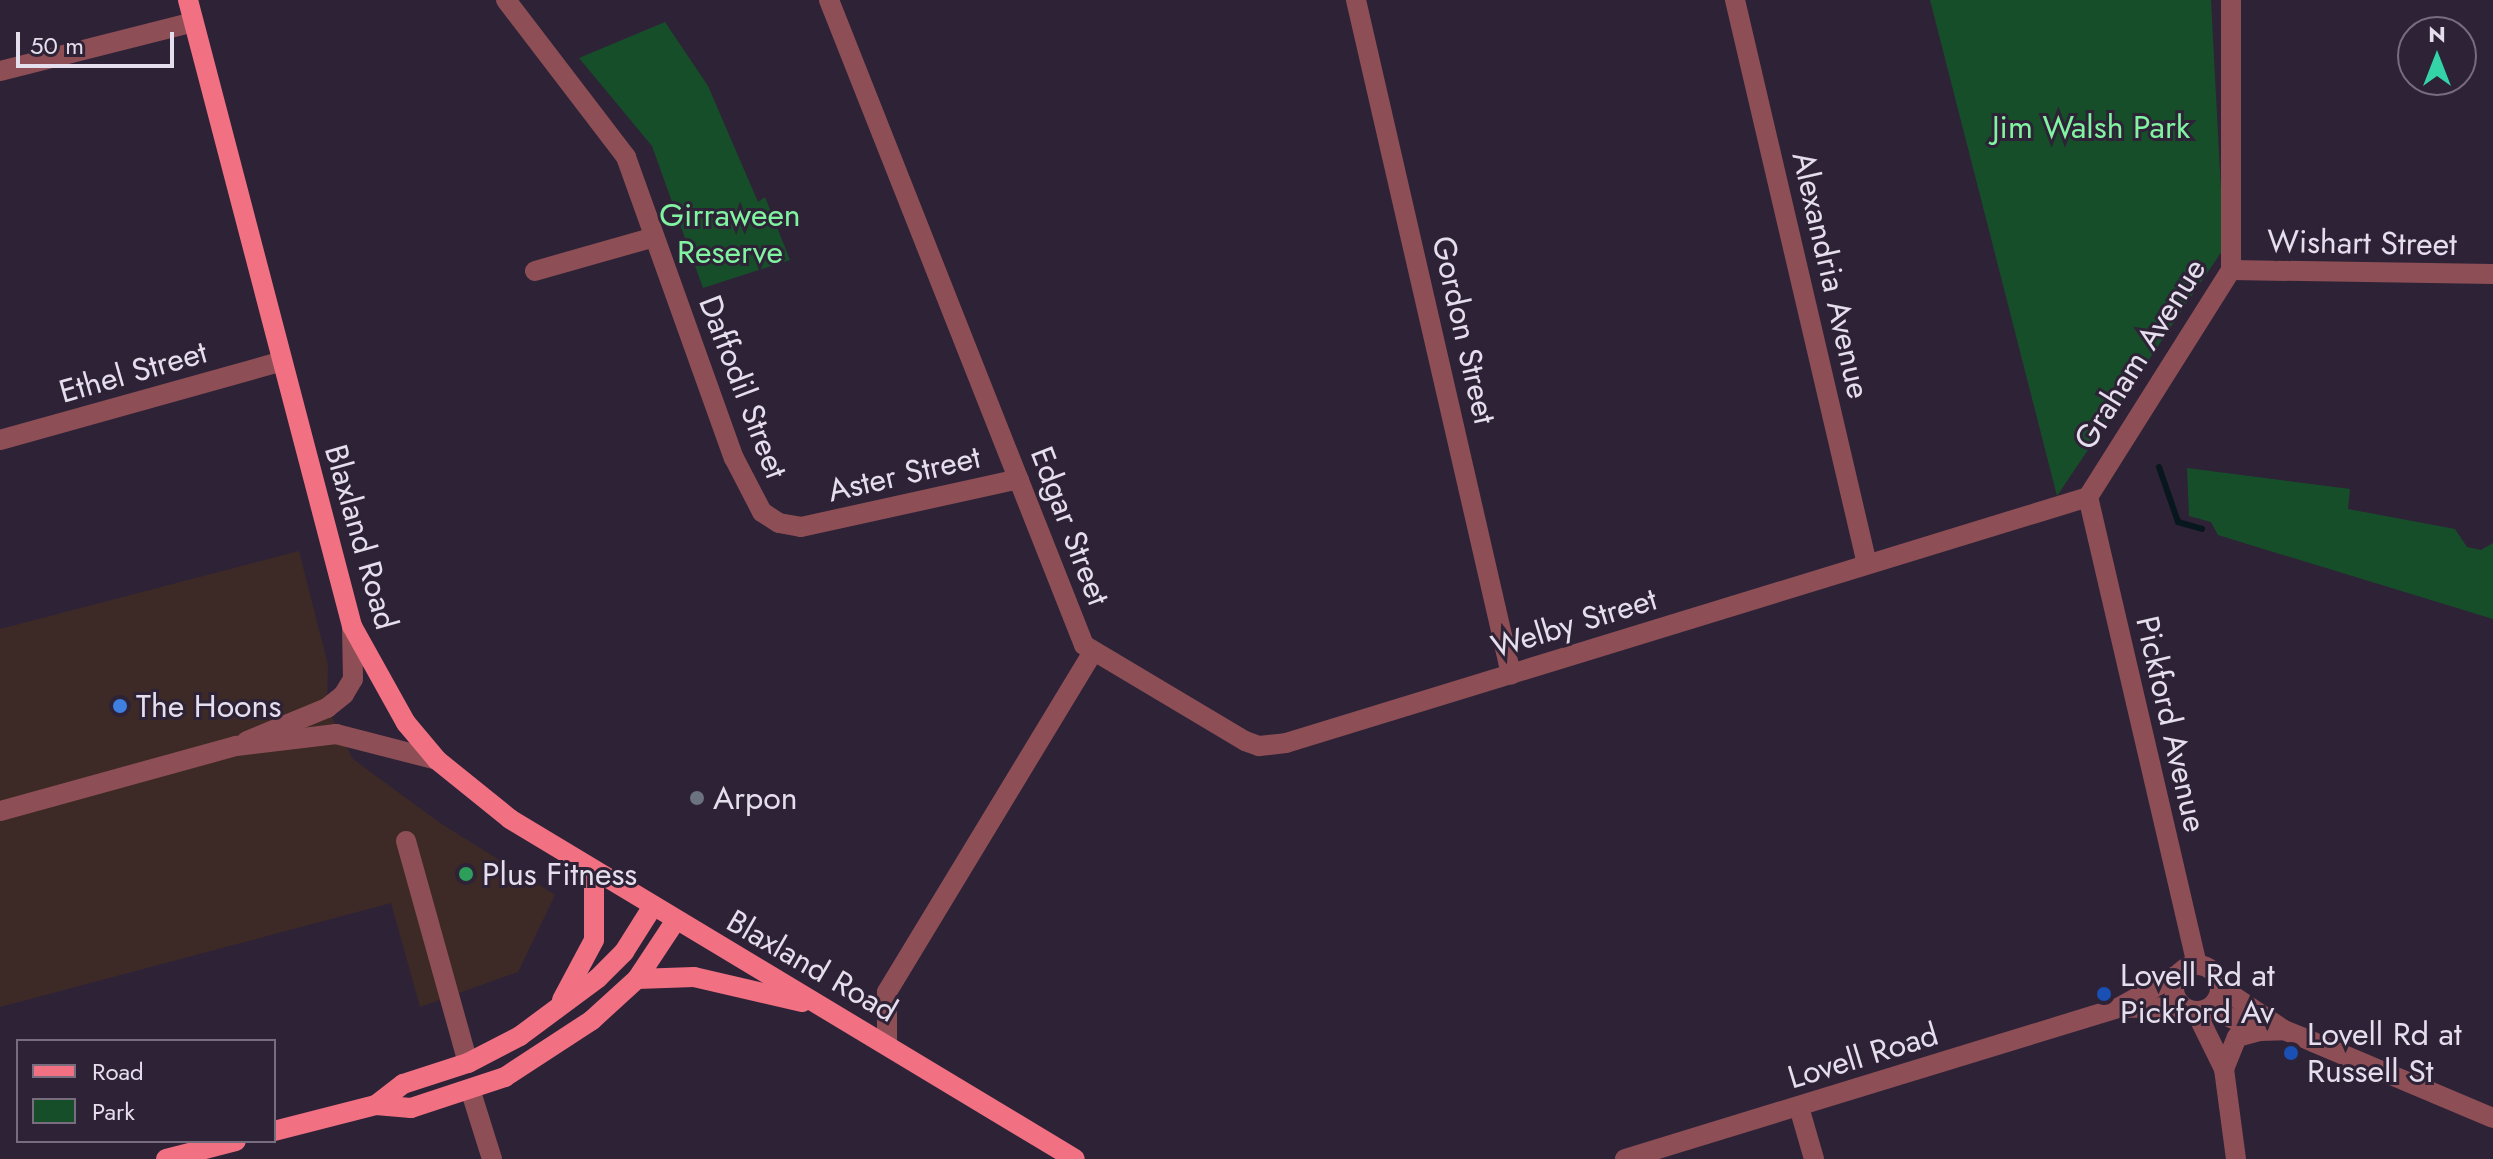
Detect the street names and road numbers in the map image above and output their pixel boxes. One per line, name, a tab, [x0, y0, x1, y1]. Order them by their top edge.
street label: Alexandria Avenue	[1784, 148, 1878, 402]
street label: Wishart Street	[2267, 222, 2457, 264]
street label: Gordon Street	[1424, 232, 1504, 428]
street label: Graham Avenue	[2066, 252, 2214, 456]
street label: Daffodil Street	[691, 290, 795, 484]
street label: Ethel Street	[55, 333, 211, 411]
street label: Aster Street	[824, 438, 984, 510]
street label: Blaxland Road	[316, 440, 406, 634]
street label: Edgar Street	[1022, 441, 1118, 611]
street label: Welby Street	[1487, 580, 1661, 666]
street label: Pickford Avenue	[2128, 612, 2214, 836]
street label: Blaxland Road	[720, 902, 904, 1030]
street label: Lovell Road	[1783, 1015, 1943, 1097]

